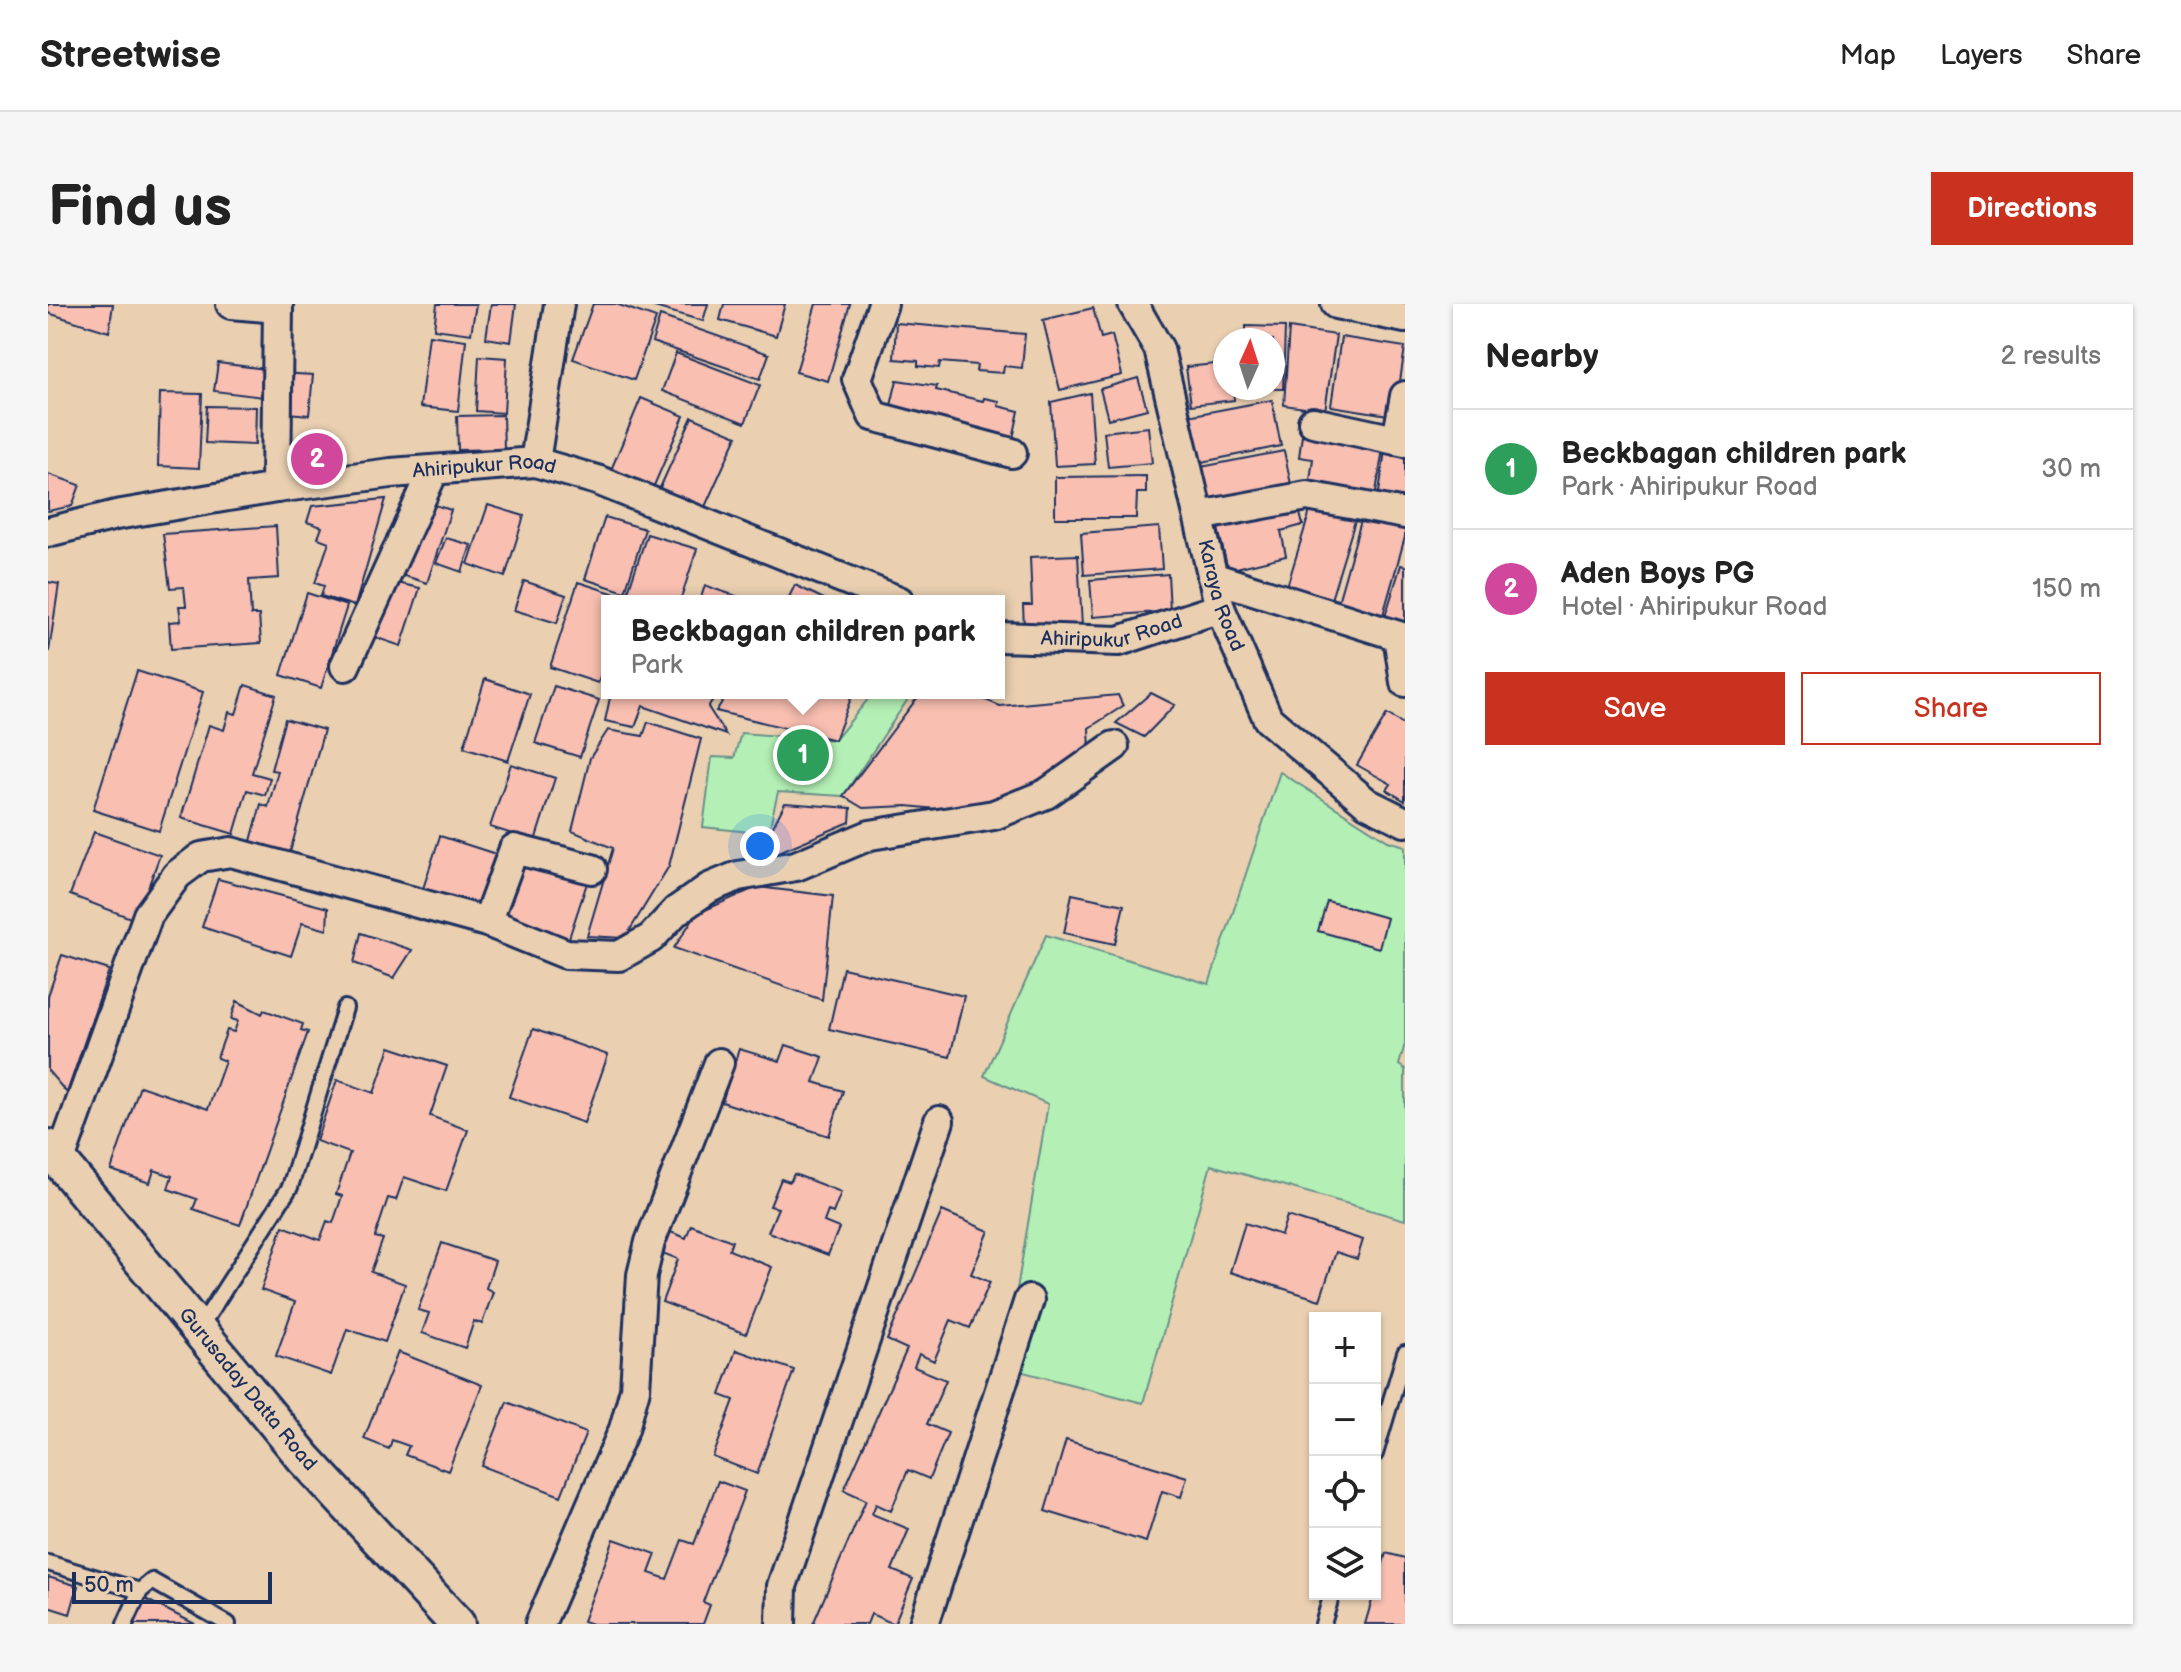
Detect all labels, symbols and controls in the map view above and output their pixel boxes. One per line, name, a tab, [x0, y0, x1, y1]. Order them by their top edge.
text: Streetwise	[40, 33, 221, 78]
text: Map	[1840, 39, 1896, 72]
text: Layers	[1940, 39, 2023, 72]
text: Share	[2067, 39, 2141, 72]
button: Directions	[1931, 172, 2133, 245]
text: Find us	[48, 175, 232, 242]
north arrow	[1213, 328, 1285, 400]
text: Nearby	[1485, 336, 1599, 377]
text: 2 results	[2001, 341, 2101, 372]
pin: 2	[291, 429, 343, 489]
text: Beckbagan children park	[1561, 436, 1906, 472]
street label: Ahiripukur Road	[412, 450, 559, 483]
text: 1	[1506, 454, 1516, 485]
text: 30 m	[2041, 454, 2101, 485]
text: Park · Ahiripukur Road	[1561, 472, 1818, 503]
street label: Karaya Road	[1192, 537, 1249, 655]
text: Aden Boys PG	[1561, 556, 1755, 592]
text: 2	[1503, 574, 1519, 605]
text: 150 m	[2032, 574, 2101, 605]
text: Hotel · Ahiripukur Road	[1561, 592, 1827, 623]
popup	[601, 595, 1005, 699]
street label: Ahiripukur Road	[1040, 609, 1186, 653]
text: Beckbagan children park	[630, 614, 976, 650]
text: Park	[630, 650, 683, 681]
button: Save	[1485, 672, 1785, 745]
button: Share	[1801, 672, 2101, 745]
pin: 1	[777, 725, 829, 785]
your location	[740, 826, 780, 866]
street label: Gurusaday Datta Road	[173, 1303, 322, 1476]
map controls	[1309, 1312, 1381, 1600]
button: +	[1309, 1312, 1381, 1384]
button: −	[1309, 1384, 1381, 1456]
button: locate	[1309, 1456, 1381, 1528]
button: layers	[1309, 1528, 1381, 1600]
scale bar	[72, 1568, 272, 1604]
text: 50 m	[84, 1572, 134, 1599]

